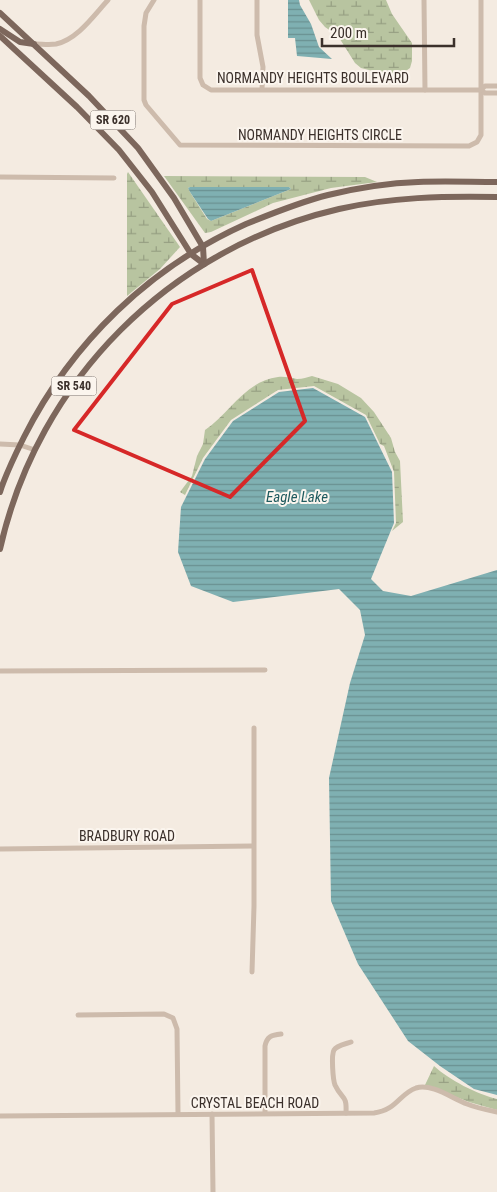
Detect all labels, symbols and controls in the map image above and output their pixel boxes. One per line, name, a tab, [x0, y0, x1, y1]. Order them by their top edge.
scale bar	[322, 15, 454, 47]
text: 200 m	[330, 24, 367, 42]
street label: NORMANDY HEIGHTS BOULEVARD	[217, 70, 409, 86]
road number: SR 620	[90, 110, 136, 130]
street label: NORMANDY HEIGHTS CIRCLE	[238, 127, 402, 143]
road number: SR 540	[52, 376, 96, 396]
water label: Eagle Lake	[266, 488, 328, 506]
street label: BRADBURY ROAD	[79, 828, 175, 844]
street label: CRYSTAL BEACH ROAD	[191, 1095, 319, 1111]

